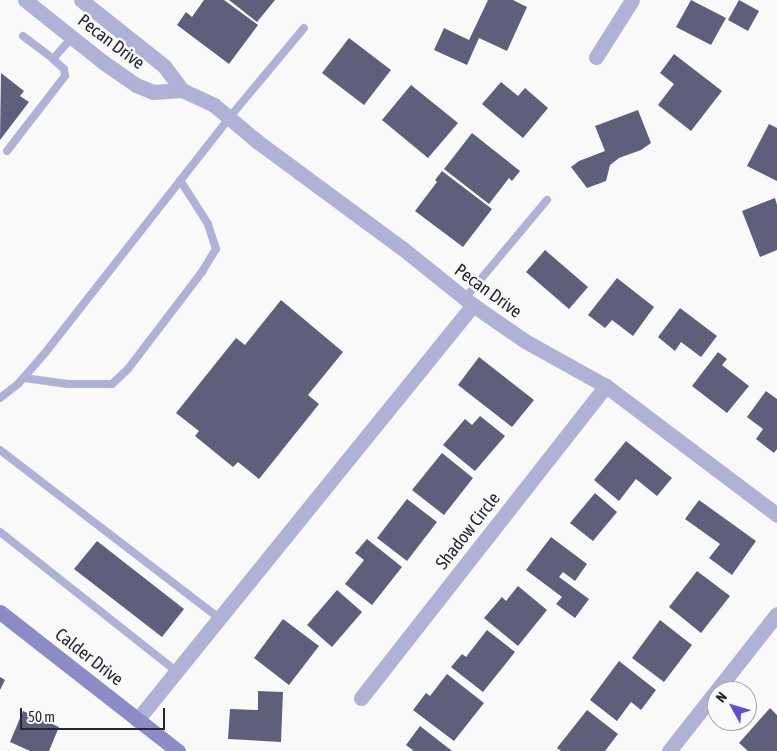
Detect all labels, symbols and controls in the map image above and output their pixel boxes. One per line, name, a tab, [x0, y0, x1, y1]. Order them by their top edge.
street label: Pecan Drive	[73, 10, 149, 74]
street label: Pecan Drive	[450, 259, 526, 323]
street label: Shadow Circle	[431, 488, 505, 574]
street label: Calder Drive	[51, 624, 127, 690]
north arrow	[707, 681, 757, 731]
text: N	[712, 689, 730, 705]
scale bar	[22, 698, 168, 730]
text: 50 m	[28, 708, 55, 725]

